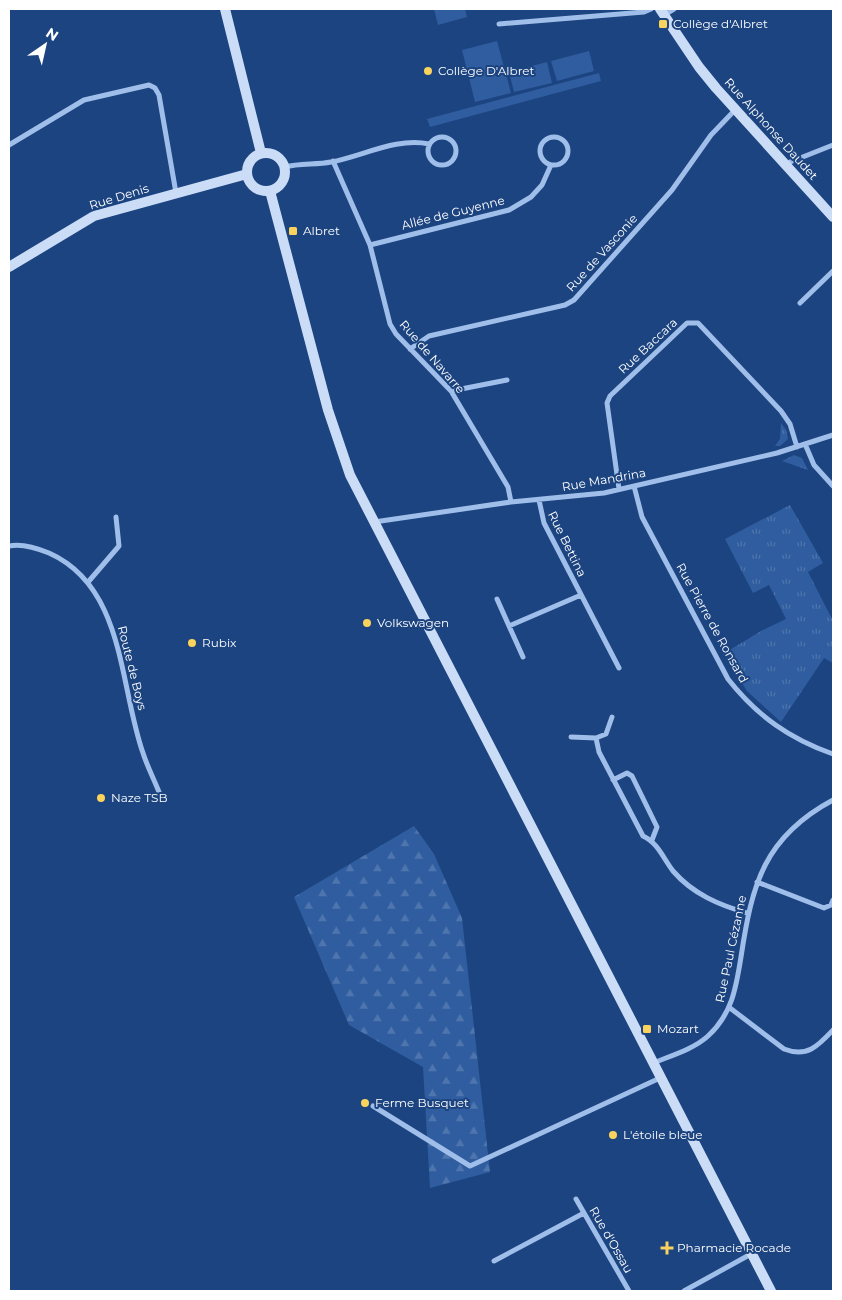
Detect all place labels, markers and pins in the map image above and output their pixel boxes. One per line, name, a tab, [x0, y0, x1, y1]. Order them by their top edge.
place label: Collège d'Albret	[673, 16, 768, 31]
marker: Collège d'Albret	[657, 18, 669, 30]
place label: Collège D'Albret	[438, 63, 535, 78]
marker: Collège D'Albret	[422, 65, 434, 77]
place label: Albret	[303, 223, 340, 238]
marker: Albret	[287, 225, 299, 237]
place label: Volkswagen	[377, 615, 449, 630]
marker: Volkswagen	[361, 617, 373, 629]
place label: Rubix	[202, 635, 237, 650]
marker: Rubix	[186, 637, 198, 649]
place label: Naze TSB	[111, 790, 167, 805]
marker: Naze TSB	[95, 792, 107, 804]
place label: Mozart	[657, 1021, 699, 1036]
marker: Mozart	[641, 1023, 653, 1035]
place label: Ferme Busquet	[375, 1095, 469, 1110]
marker: Ferme Busquet	[359, 1097, 371, 1109]
place label: L'étoile bleue	[623, 1127, 703, 1142]
marker: L'étoile bleue	[607, 1129, 619, 1141]
place label: Pharmacie Rocade	[677, 1240, 791, 1255]
marker: Pharmacie Rocade	[661, 1242, 673, 1254]

